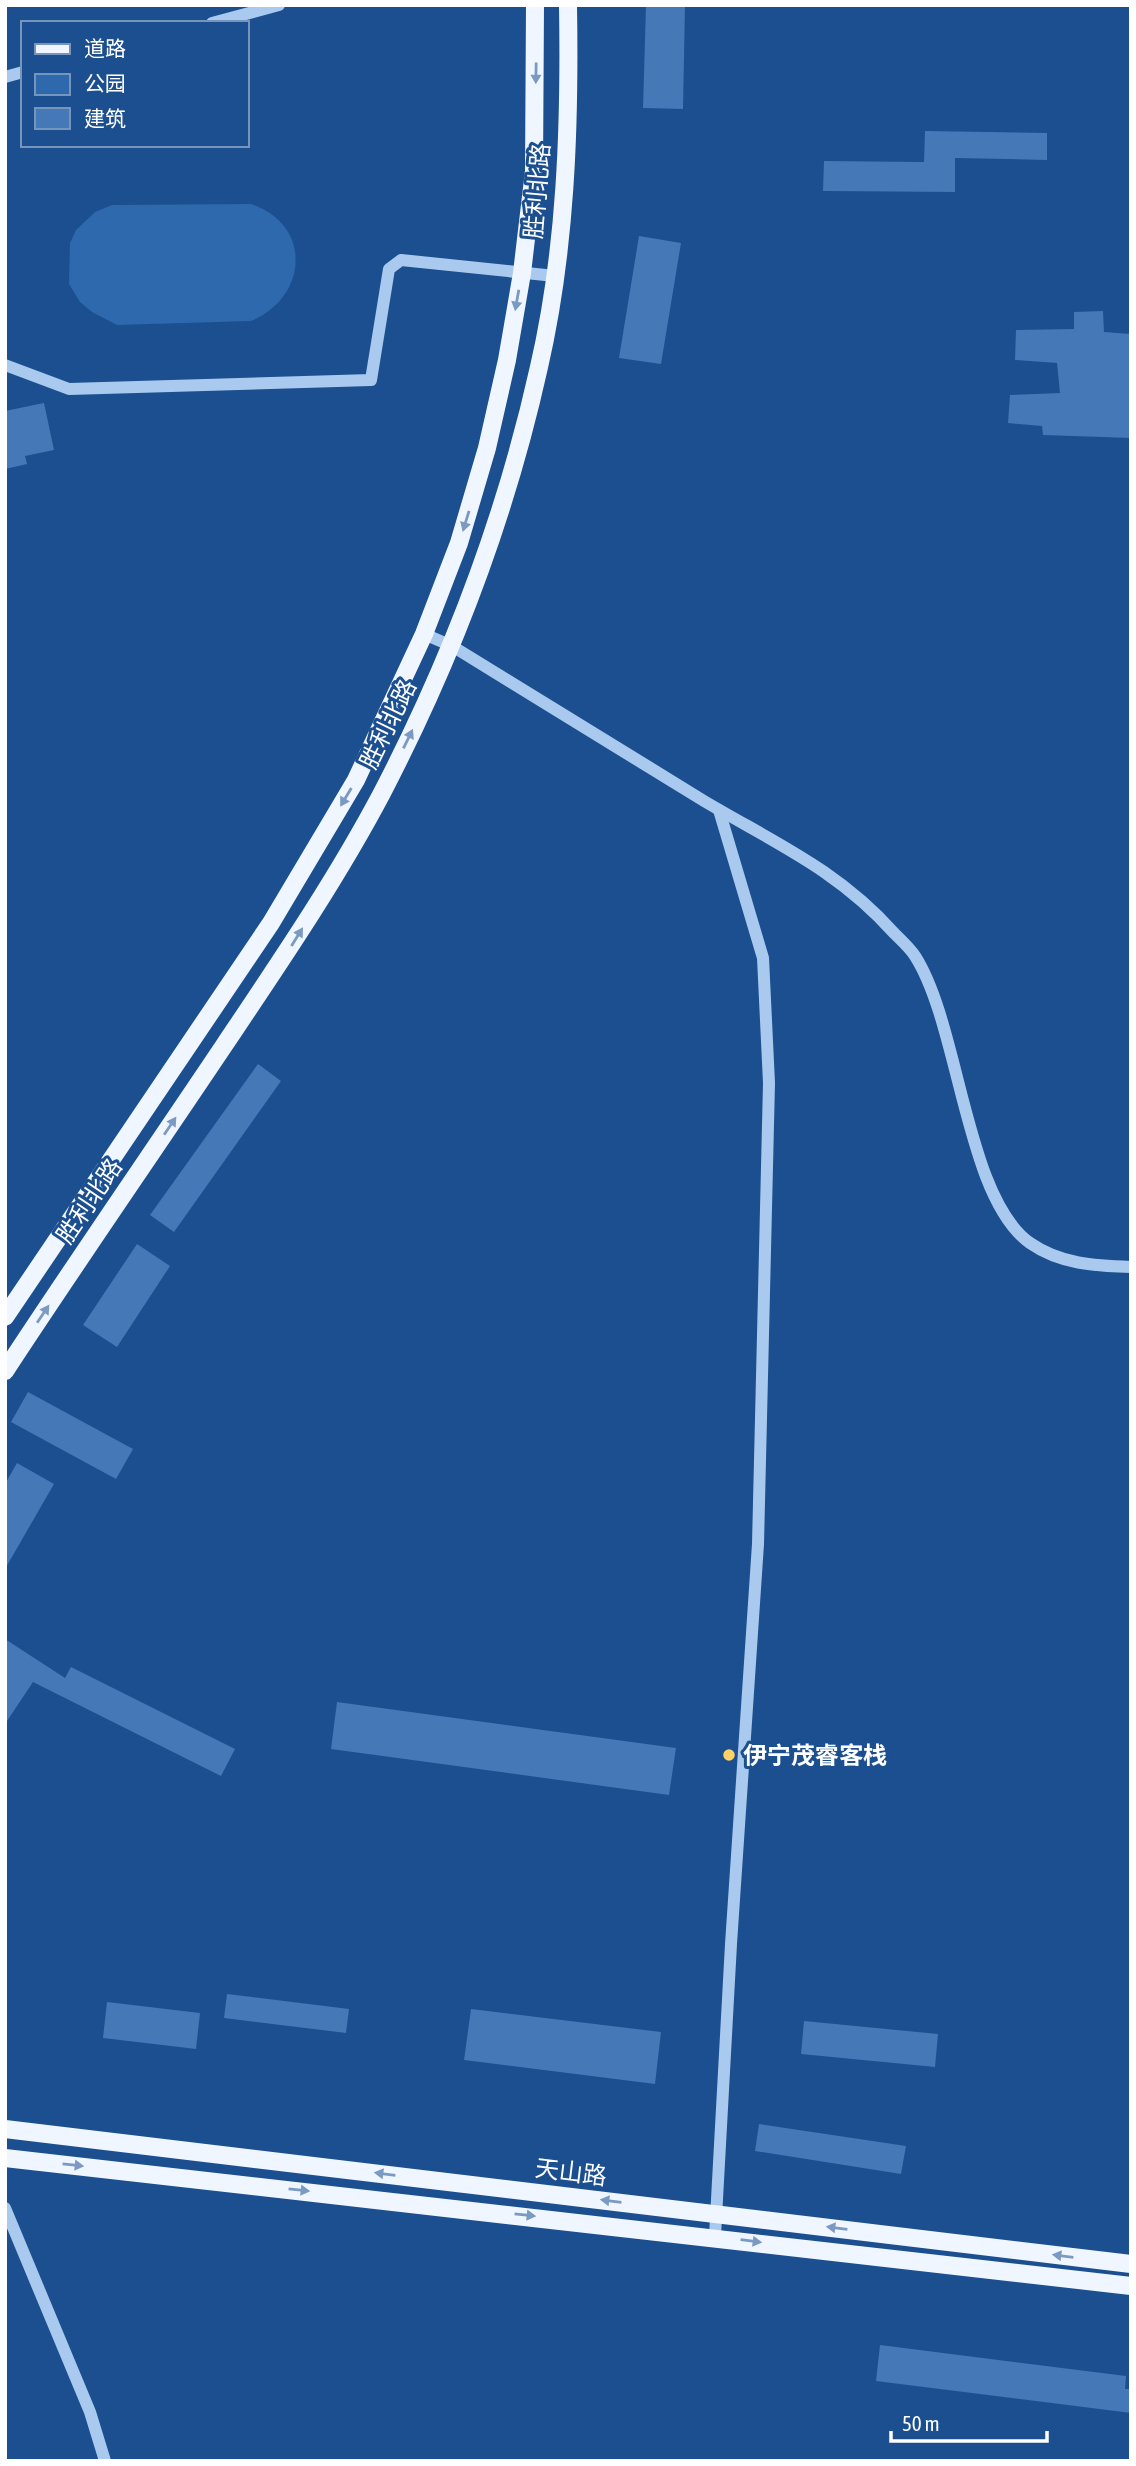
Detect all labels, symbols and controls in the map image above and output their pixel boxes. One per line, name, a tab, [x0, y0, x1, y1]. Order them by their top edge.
legend	[21, 21, 248, 147]
text: 道路	[84, 36, 126, 60]
one-way arrow	[530, 63, 541, 85]
text: 公园	[84, 71, 126, 95]
text: 建筑	[84, 106, 126, 130]
street label: 胜利北路	[519, 142, 555, 240]
one-way arrow	[511, 289, 522, 311]
one-way arrow	[460, 511, 470, 532]
street label: 胜利北路	[355, 675, 421, 773]
one-way arrow	[402, 729, 414, 749]
one-way arrow	[340, 787, 352, 806]
one-way arrow	[290, 927, 303, 946]
one-way arrow	[163, 1117, 177, 1135]
street label: 胜利北路	[51, 1154, 127, 1248]
one-way arrow	[36, 1304, 49, 1324]
place label: 伊宁茂睿客栈	[743, 1742, 887, 1769]
marker: 伊宁茂睿客栈	[721, 1747, 737, 1763]
street label: 天山路	[534, 2154, 608, 2190]
one-way arrow	[62, 2160, 84, 2171]
one-way arrow	[374, 2169, 396, 2180]
one-way arrow	[288, 2185, 310, 2196]
one-way arrow	[600, 2196, 622, 2207]
one-way arrow	[515, 2210, 537, 2221]
one-way arrow	[826, 2223, 848, 2234]
one-way arrow	[741, 2235, 763, 2246]
one-way arrow	[1052, 2250, 1074, 2261]
scale bar	[891, 2400, 1047, 2444]
text: 50 m	[902, 2411, 940, 2435]

